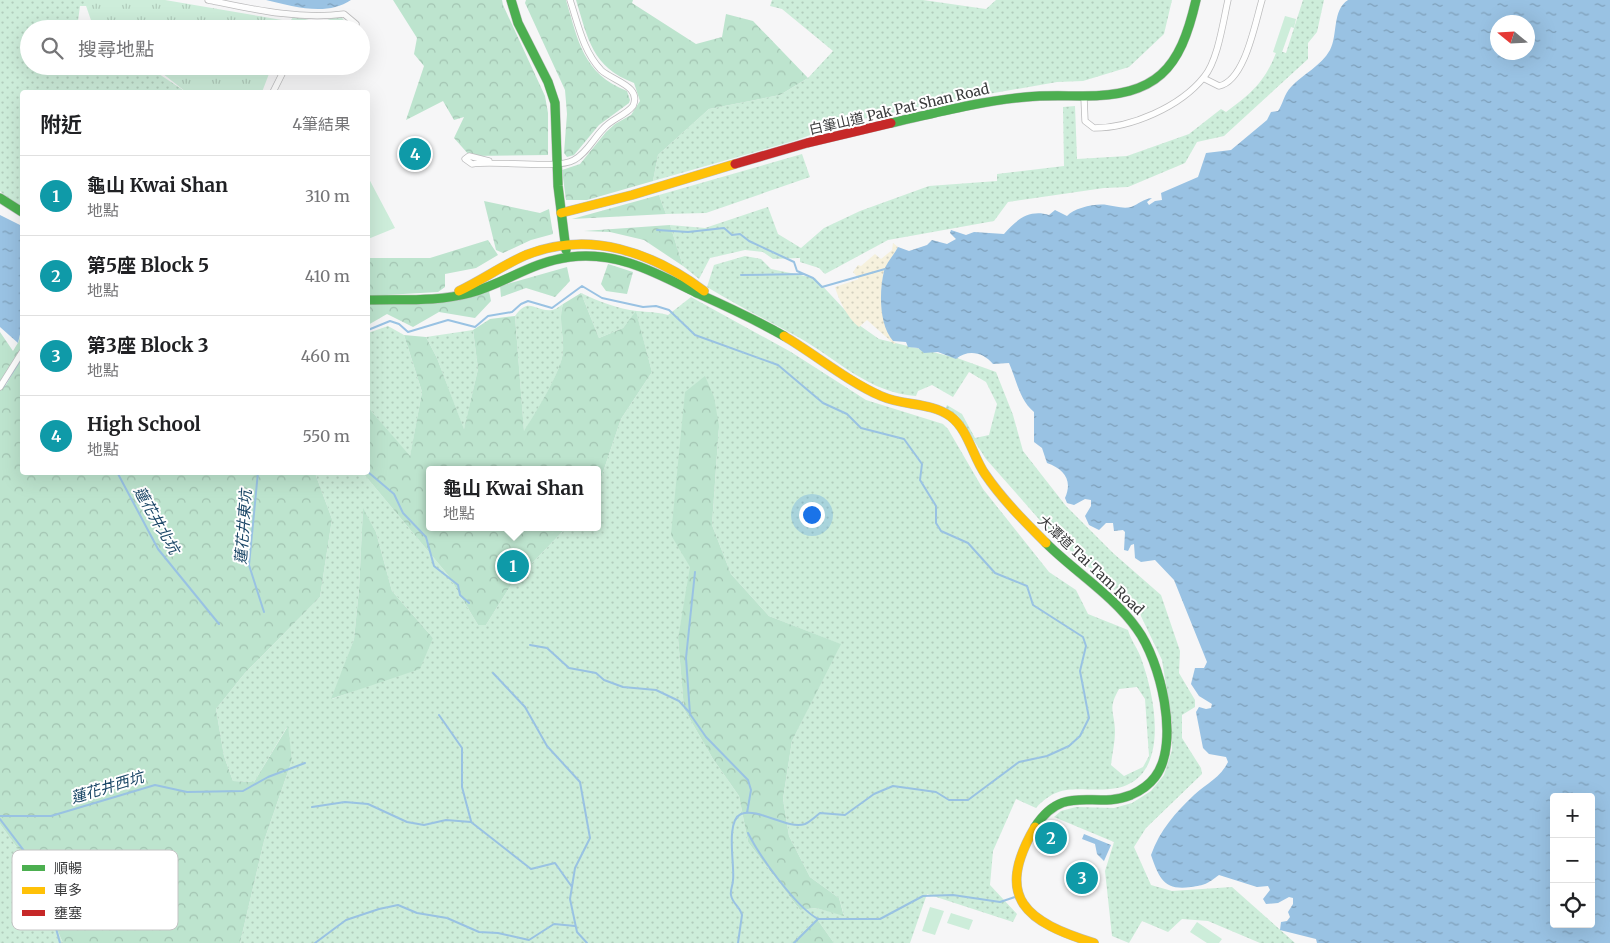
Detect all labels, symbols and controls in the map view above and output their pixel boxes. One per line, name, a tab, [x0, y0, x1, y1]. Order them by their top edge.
north arrow	[1490, 15, 1535, 60]
search box	[20, 20, 370, 75]
icon: search	[38, 34, 66, 62]
text: 搜尋地點	[78, 37, 154, 61]
street label: 白筆山道 Pak Pat Shan Road	[807, 79, 991, 138]
text: 附近	[40, 111, 82, 138]
text: 4筆結果	[292, 114, 350, 134]
pin: 4	[399, 135, 431, 173]
text: 龜山 Kwai Shan	[87, 173, 228, 197]
text: 1	[52, 186, 60, 206]
text: 310 m	[305, 186, 350, 206]
text: 地點	[87, 200, 119, 220]
text: 第5座 Block 5	[87, 253, 209, 277]
text: 2	[51, 266, 61, 286]
text: 410 m	[305, 266, 350, 286]
text: 地點	[87, 280, 119, 300]
text: 第3座 Block 3	[87, 333, 209, 357]
text: 3	[51, 346, 61, 366]
text: 460 m	[301, 346, 350, 366]
text: 地點	[87, 360, 119, 380]
text: High School	[87, 412, 201, 436]
text: 4	[51, 426, 61, 446]
text: 550 m	[302, 426, 350, 446]
text: 地點	[87, 439, 119, 459]
popup	[426, 466, 601, 531]
text: 龜山 Kwai Shan	[443, 476, 584, 500]
water label: 蓮花井北坑	[130, 483, 185, 559]
water label: 蓮花井東坑	[231, 487, 255, 565]
your location	[799, 502, 825, 528]
text: 地點	[443, 503, 475, 523]
street label: 大潭道 Tai Tam Road	[1034, 511, 1148, 619]
pin: 1	[497, 547, 529, 585]
water label: 蓮花井西坑	[68, 766, 148, 807]
map controls	[1550, 793, 1595, 928]
button: +	[1550, 793, 1595, 838]
pin: 2	[1035, 819, 1067, 857]
button: −	[1550, 838, 1595, 883]
legend	[12, 850, 178, 930]
text: 順暢	[54, 859, 82, 877]
pin: 3	[1066, 859, 1098, 897]
text: 車多	[54, 881, 82, 899]
button: locate	[1550, 883, 1595, 928]
text: 壅塞	[54, 904, 82, 922]

